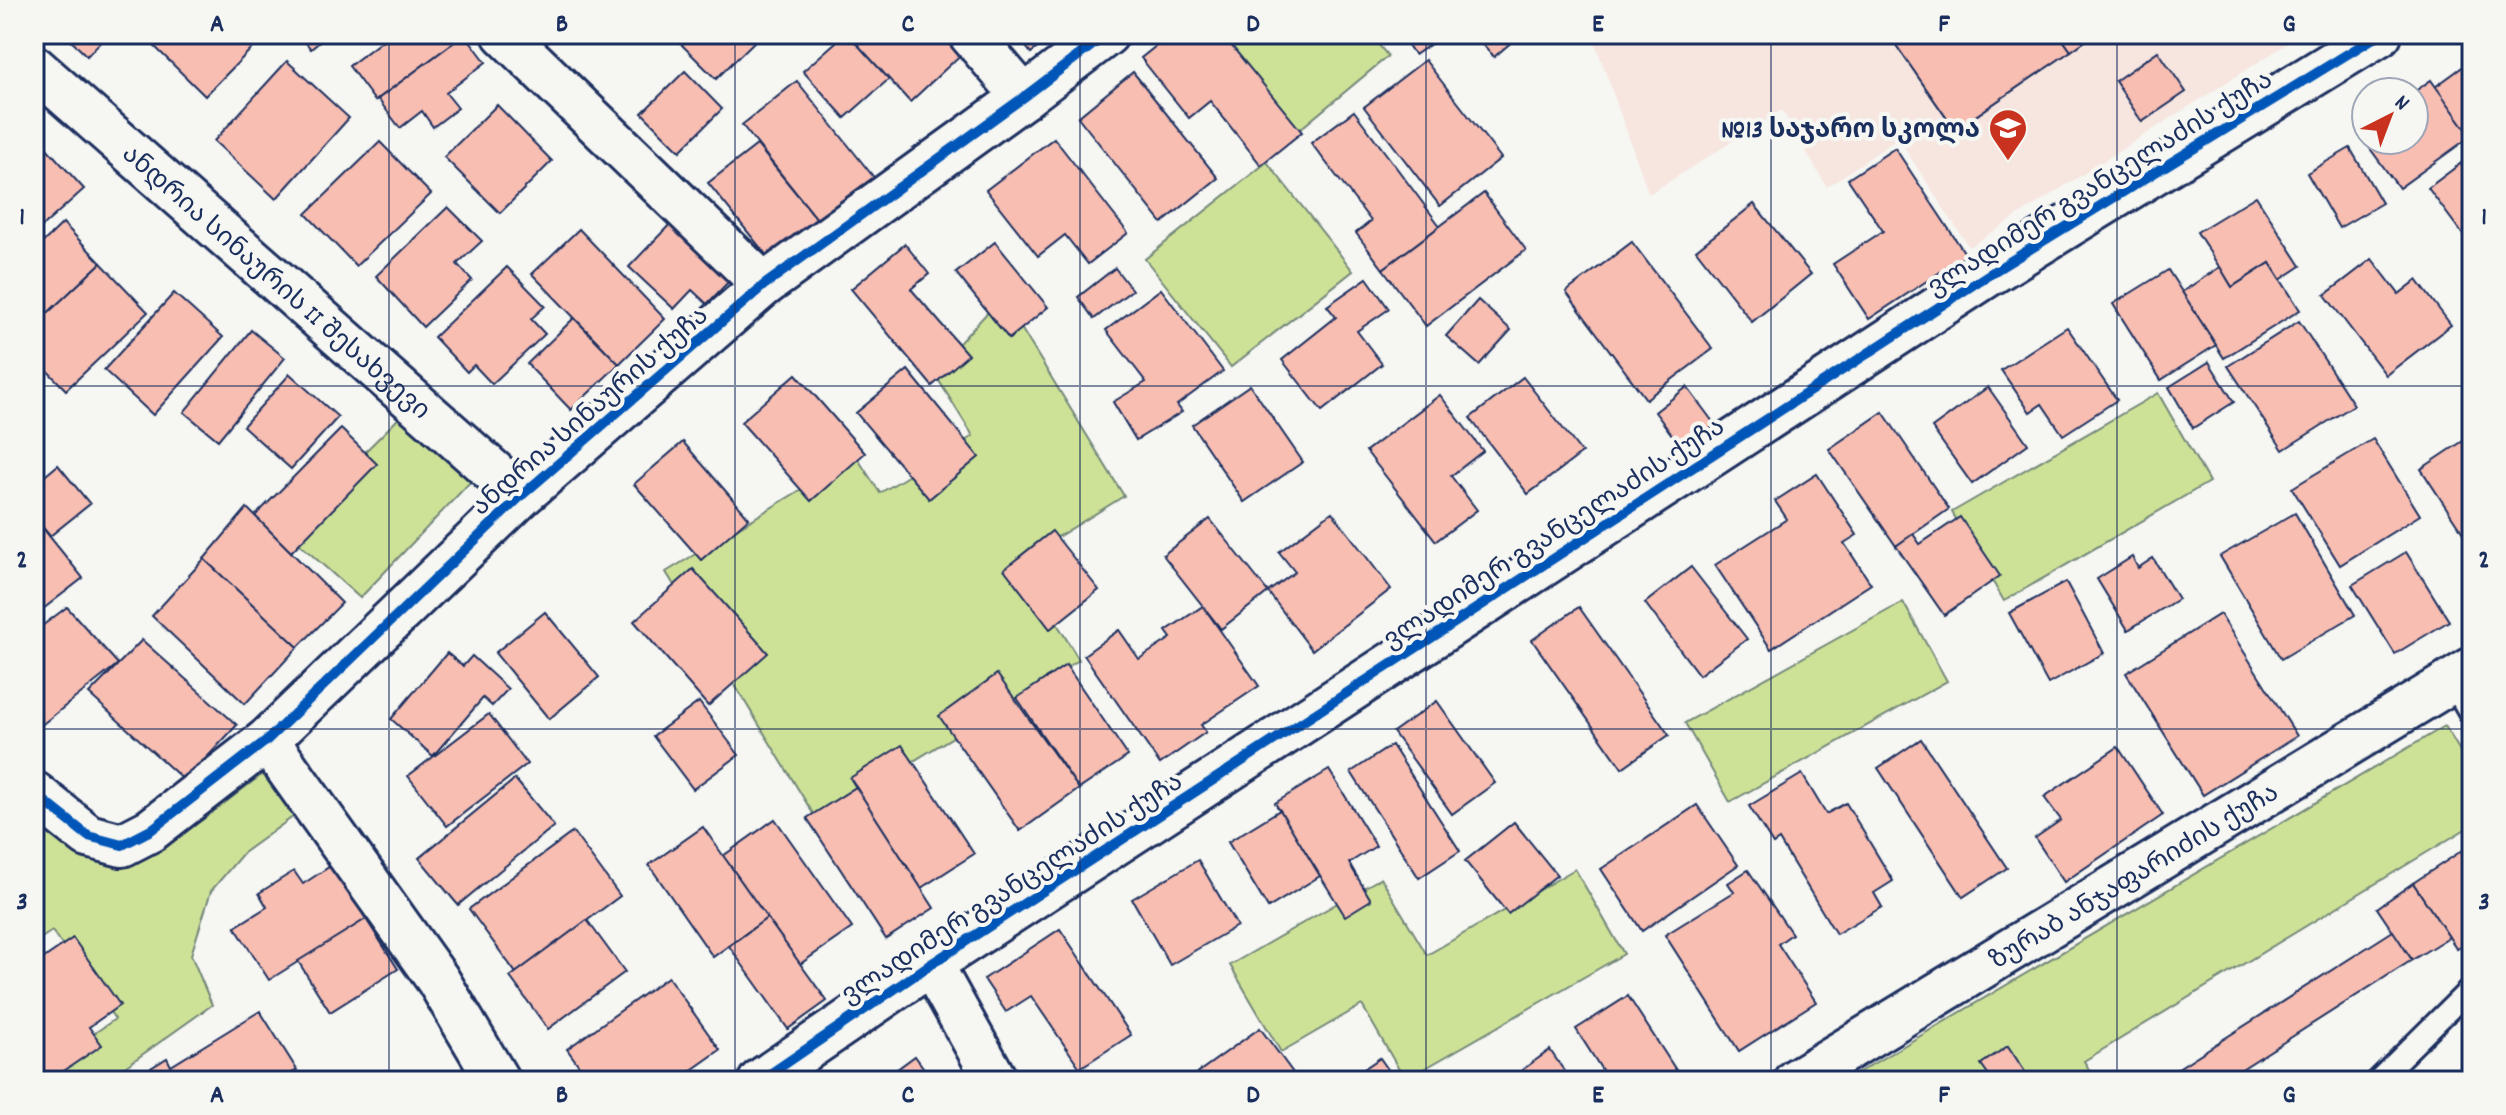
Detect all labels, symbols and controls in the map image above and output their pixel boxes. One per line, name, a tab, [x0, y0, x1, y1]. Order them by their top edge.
text: A	[210, 7, 224, 44]
text: B	[556, 7, 568, 44]
text: C	[902, 7, 915, 44]
text: D	[1246, 7, 1260, 44]
text: E	[1592, 7, 1604, 44]
text: F	[1938, 7, 1950, 44]
text: G	[2282, 7, 2296, 44]
street label: ვლადიმერ გვანცელაძის ქუჩა	[1921, 63, 2281, 307]
north arrow	[2350, 76, 2430, 156]
text: N	[2387, 89, 2416, 119]
school or university icon: №13 საჯარო სკოლა	[1987, 107, 2029, 162]
place label: №13 საჯარო სკოლა	[1720, 113, 1980, 150]
street label: ანდრია სინაურის II შესახვევი	[112, 138, 437, 430]
text: 1	[19, 200, 25, 237]
text: 1	[2481, 200, 2487, 237]
street label: ანდრია სინაურის ქუჩა	[465, 299, 718, 526]
street label: ვლადიმერ გვანცელაძის ქუჩა	[1377, 410, 1733, 660]
text: 2	[16, 543, 28, 580]
text: 2	[2478, 543, 2490, 580]
street label: ვლადიმერ გვანცელაძის ქუჩა	[835, 765, 1191, 1015]
street label: ზურაბ ანჯაფარიძის ქუჩა	[1984, 776, 2287, 980]
text: 3	[16, 885, 28, 922]
text: 3	[2478, 885, 2490, 922]
text: A	[210, 1078, 224, 1115]
text: B	[556, 1078, 568, 1115]
text: C	[902, 1078, 915, 1115]
text: D	[1246, 1078, 1260, 1115]
text: E	[1592, 1078, 1604, 1115]
text: F	[1938, 1078, 1950, 1115]
text: G	[2282, 1078, 2296, 1115]

